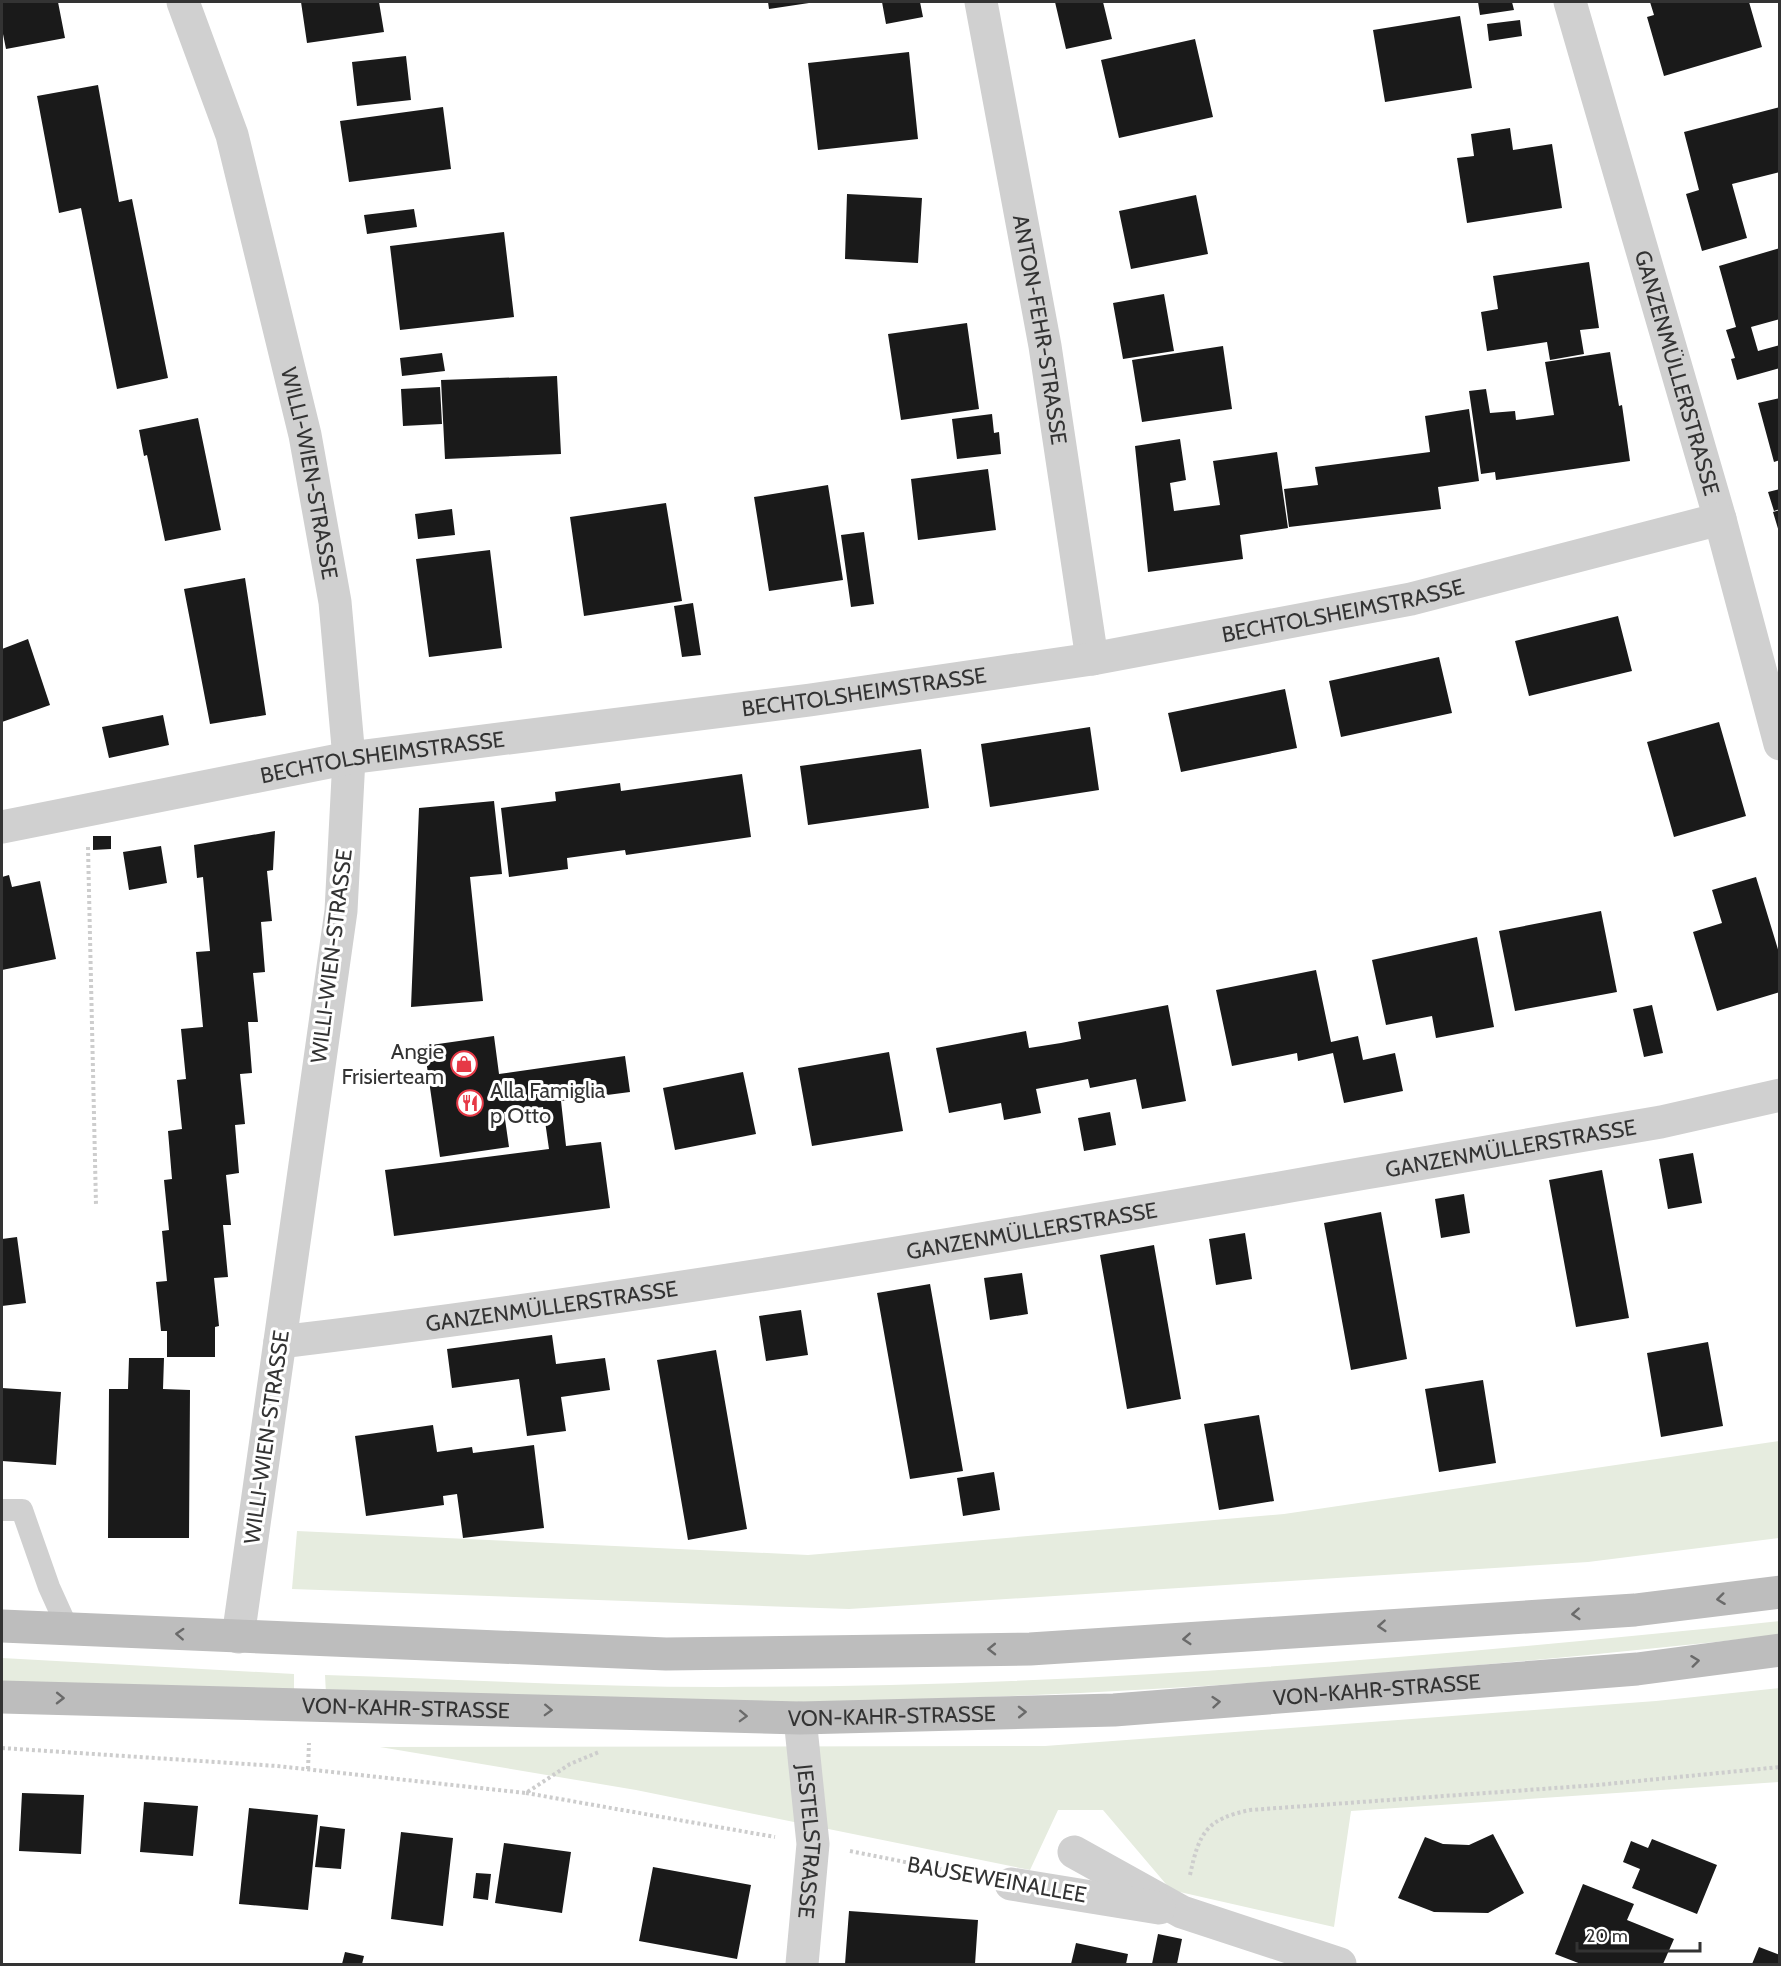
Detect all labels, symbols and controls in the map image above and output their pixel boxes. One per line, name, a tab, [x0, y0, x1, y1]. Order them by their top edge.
street label: ANTON-FEHR-STRASSE	[1007, 212, 1073, 447]
street label: GANZENMÜLLERSTRASSE	[1629, 247, 1725, 499]
street label: WILLI-WIEN-STRASSE	[275, 364, 344, 582]
street label: BECHTOLSHEIMSTRASSE	[1220, 573, 1467, 648]
street label: BECHTOLSHEIMSTRASSE	[740, 662, 988, 722]
street label: BECHTOLSHEIMSTRASSE	[258, 726, 506, 789]
street label: WILLI-WIEN-STRASSE	[305, 847, 358, 1065]
place label: Angie Frisierteam	[341, 1038, 444, 1090]
shop icon: Angie Frisierteam	[449, 1049, 479, 1079]
place label: Alla Famiglia p Otto	[490, 1077, 606, 1129]
restaurant icon: Alla Famiglia p Otto	[455, 1088, 485, 1118]
street label: GANZENMÜLLERSTRASSE	[1383, 1113, 1638, 1183]
street label: GANZENMÜLLERSTRASSE	[904, 1196, 1159, 1265]
street label: GANZENMÜLLERSTRASSE	[424, 1275, 679, 1338]
street label: WILLI-WIEN-STRASSE	[238, 1328, 295, 1546]
one-way arrow	[1717, 1593, 1726, 1605]
one-way arrow	[1572, 1607, 1581, 1620]
one-way arrow	[1377, 1620, 1386, 1633]
one-way arrow	[175, 1628, 184, 1641]
one-way arrow	[1183, 1632, 1192, 1645]
one-way arrow	[988, 1643, 997, 1655]
one-way arrow	[1690, 1655, 1699, 1668]
street label: VON-KAHR-STRASSE	[1272, 1668, 1482, 1711]
one-way arrow	[55, 1692, 64, 1704]
street label: VON-KAHR-STRASSE	[301, 1692, 510, 1724]
one-way arrow	[1212, 1695, 1221, 1708]
street label: VON-KAHR-STRASSE	[787, 1700, 996, 1732]
one-way arrow	[544, 1704, 553, 1716]
one-way arrow	[1017, 1706, 1026, 1718]
one-way arrow	[738, 1710, 747, 1722]
street label: JESTELSTRASSE	[791, 1762, 826, 1920]
street label: BAUSEWEINALLEE	[905, 1850, 1089, 1909]
scale bar	[1577, 1915, 1700, 1953]
text: 20 m	[1586, 1925, 1628, 1947]

